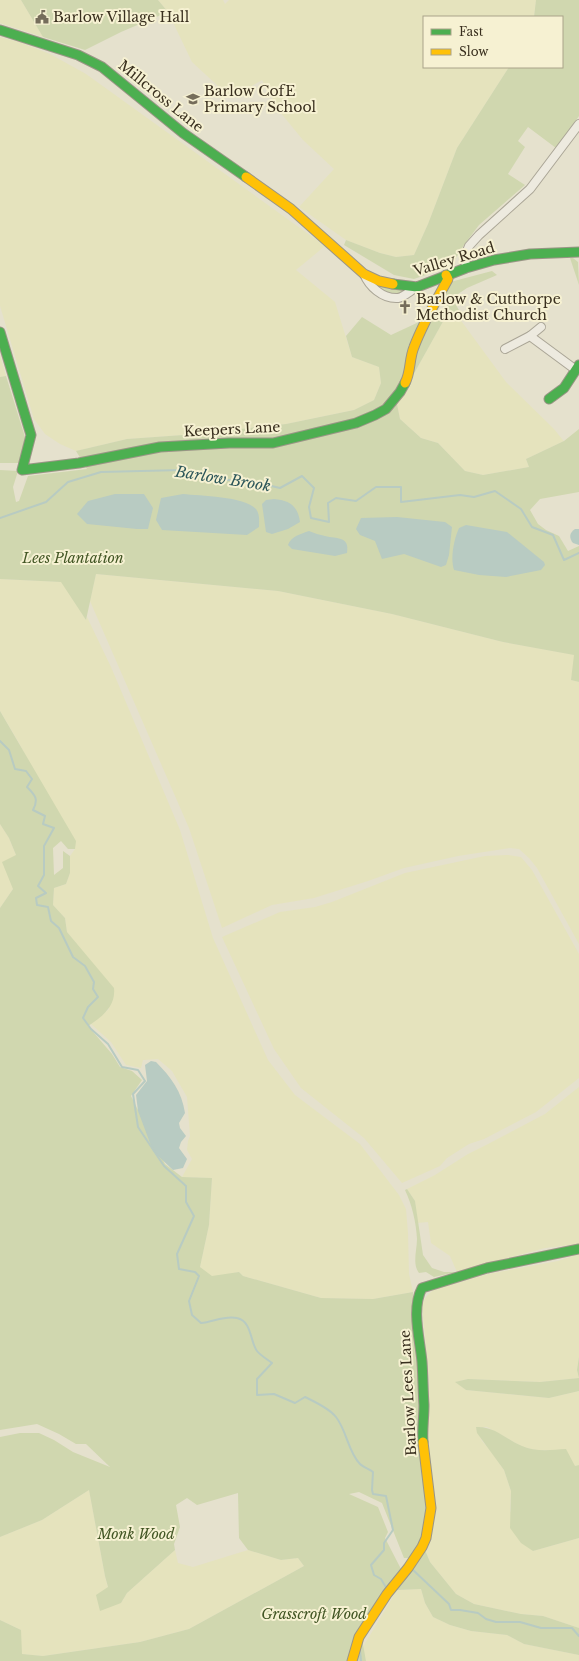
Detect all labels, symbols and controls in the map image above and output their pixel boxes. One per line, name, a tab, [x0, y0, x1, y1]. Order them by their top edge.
place label: Barlow Village Hall	[53, 8, 190, 26]
public building icon: Barlow Village Hall	[34, 9, 50, 25]
legend	[423, 16, 563, 68]
text: Fast	[459, 24, 484, 39]
text: Slow	[459, 44, 489, 59]
street label: Millcross Lane	[115, 56, 207, 136]
place label: Barlow CofE Primary School	[204, 82, 317, 116]
school or university icon: Barlow CofE Primary School	[185, 91, 201, 107]
street label: Valley Road	[410, 238, 497, 280]
place label: Barlow & Cutthorpe Methodist Church	[416, 290, 561, 324]
church icon: Barlow & Cutthorpe Methodist Church	[397, 299, 413, 315]
street label: Keepers Lane	[183, 417, 281, 441]
water label: Barlow Brook	[173, 461, 272, 495]
park label: Lees Plantation	[21, 549, 124, 567]
street label: Barlow Lees Lane	[396, 1329, 420, 1457]
park label: Monk Wood	[96, 1525, 175, 1543]
park label: Grasscroft Wood	[261, 1605, 367, 1623]

